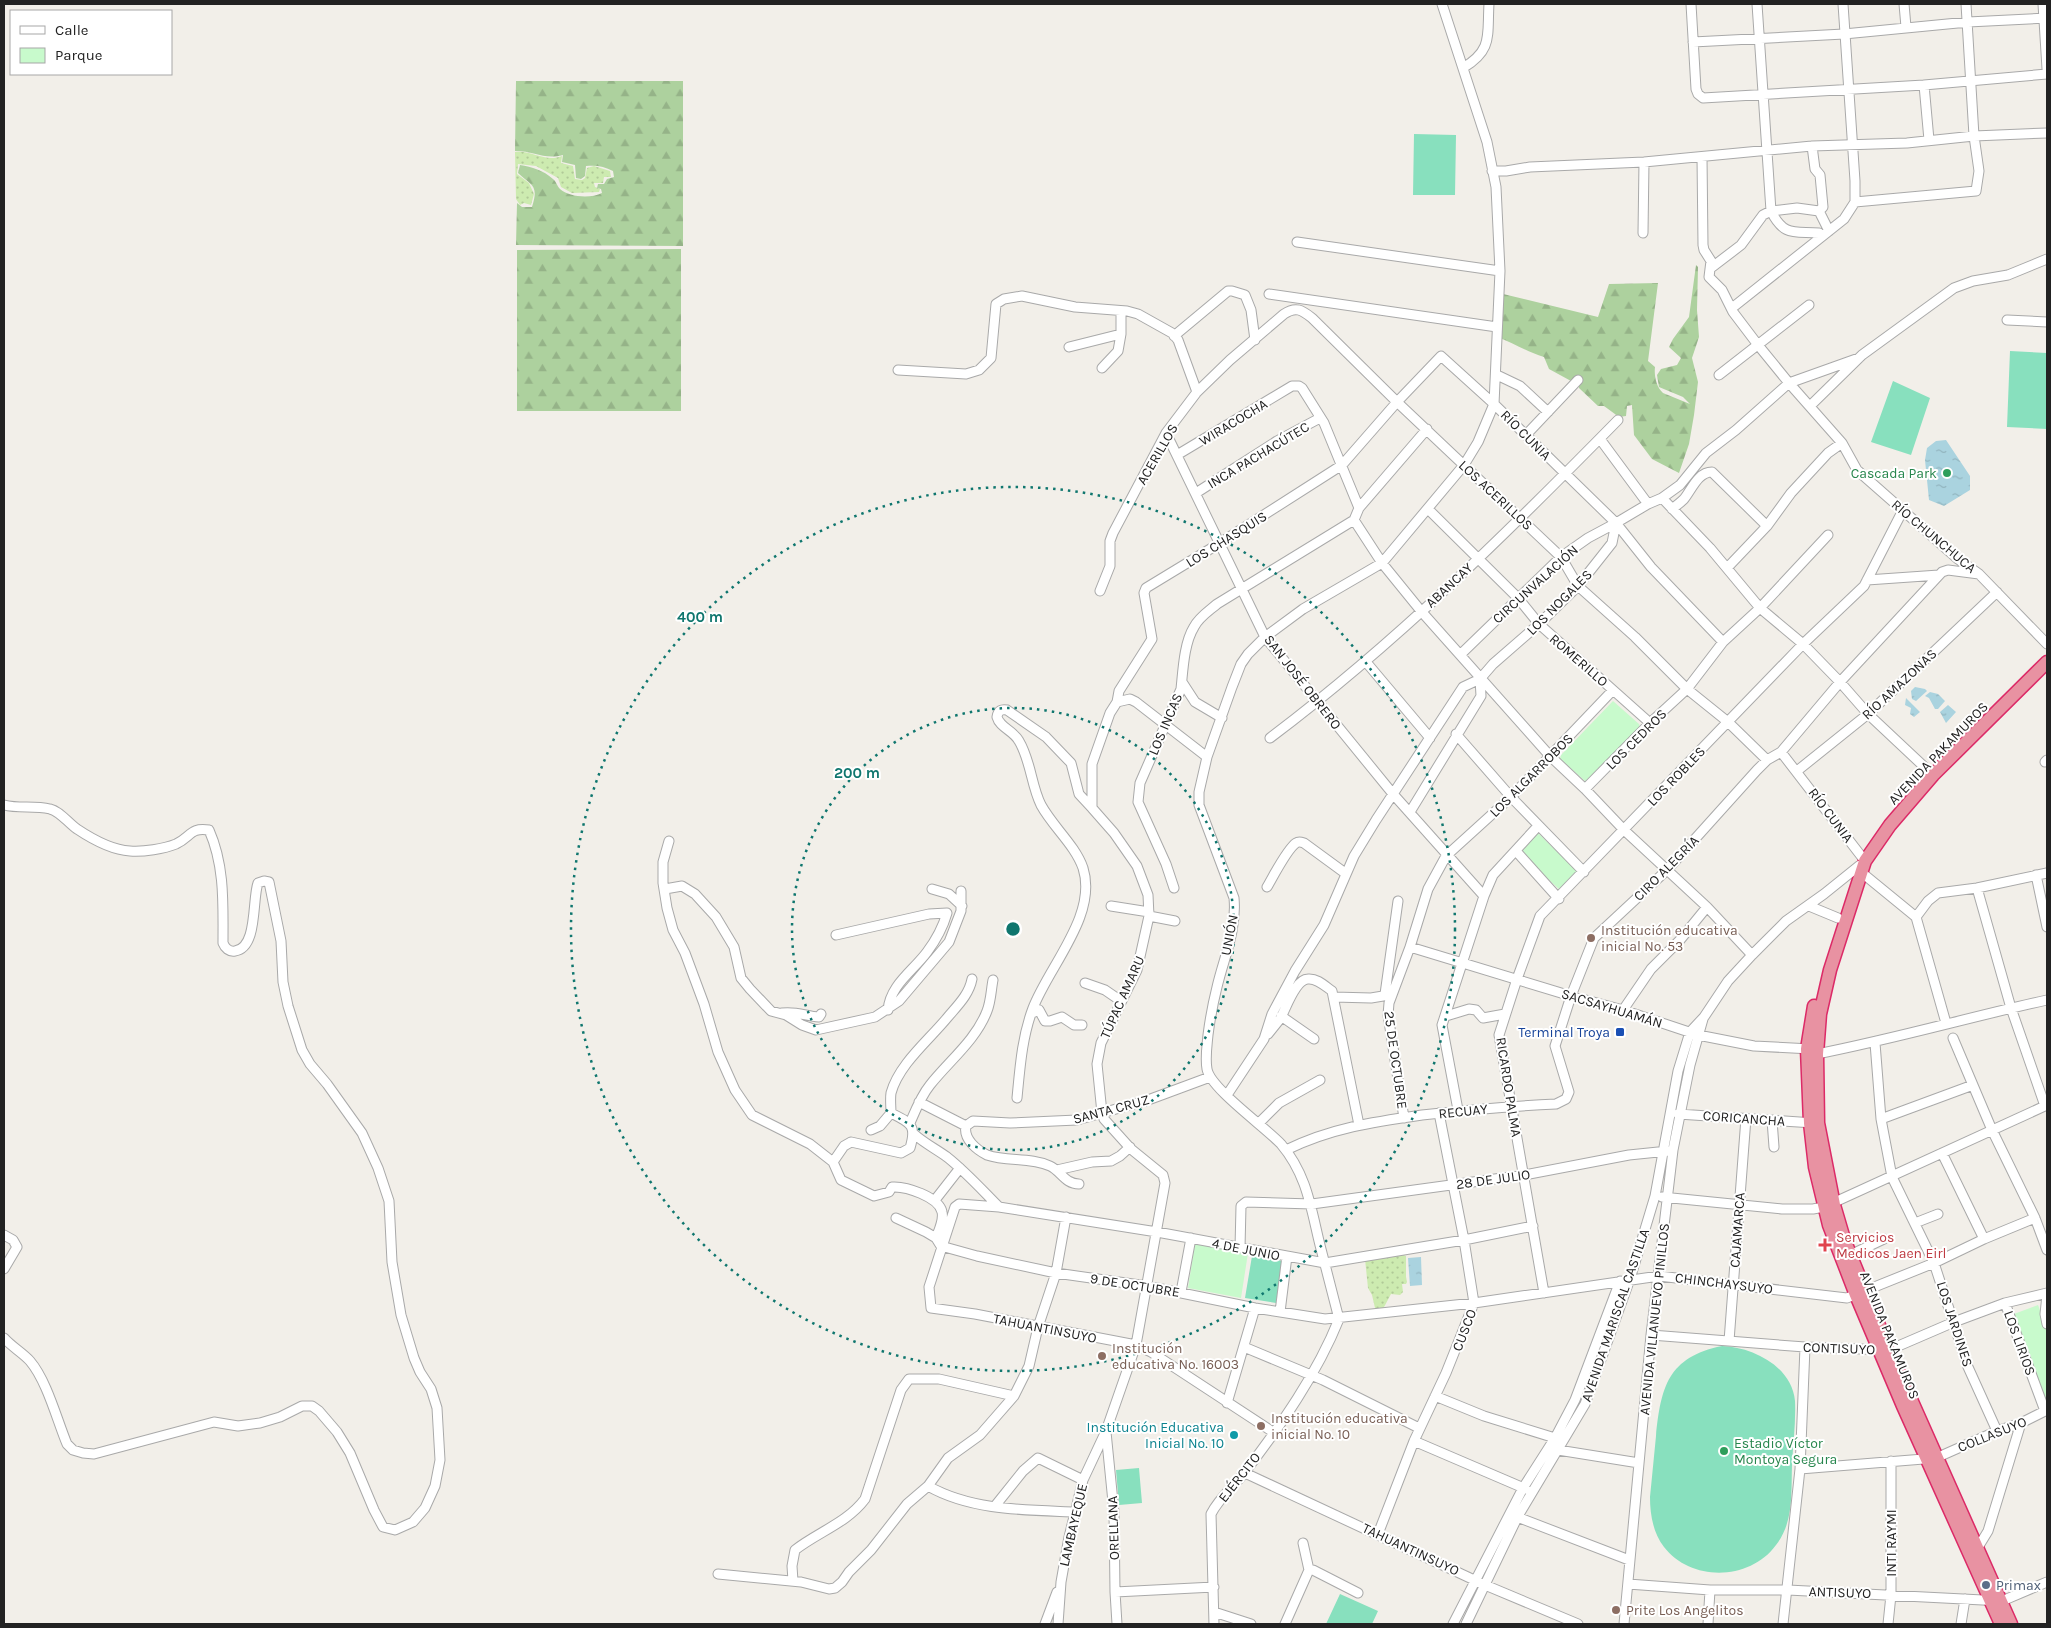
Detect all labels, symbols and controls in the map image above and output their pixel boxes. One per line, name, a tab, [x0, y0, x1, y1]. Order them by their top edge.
legend	[10, 10, 172, 75]
text: Calle	[55, 21, 89, 39]
text: Parque	[55, 46, 103, 64]
street label: WIRACOCHA	[1196, 395, 1270, 449]
street label: RÍO CUNIA	[1497, 406, 1555, 464]
street label: INCA PACHACÚTEC	[1204, 417, 1312, 493]
street label: ACERILLOS	[1133, 421, 1182, 488]
street label: LOS ACERILLOS	[1455, 457, 1536, 534]
place label: Cascada Park	[1851, 465, 1937, 482]
marker: Cascada Park	[1941, 467, 1953, 479]
street label: RÍO CHUNCHUCA	[1888, 495, 1980, 577]
street label: LOS CHASQUIS	[1183, 508, 1270, 571]
street label: CIRCUNVALACIÓN	[1489, 541, 1582, 627]
street label: ABANCAY	[1422, 559, 1477, 611]
street label: LOS NOGALES	[1523, 566, 1596, 639]
text: 400 m	[677, 608, 723, 626]
street label: ROMERILLO	[1546, 630, 1611, 690]
street label: SAN JOSÉ OBRERO	[1260, 631, 1346, 733]
street label: RÍO AMAZONAS	[1858, 645, 1940, 723]
street label: LOS INCAS	[1145, 691, 1186, 758]
street label: AVENIDA PAKAMUROS	[1885, 698, 1992, 808]
street label: LOS CEDROS	[1602, 705, 1670, 773]
street label: LOS ALGARROBOS	[1486, 730, 1577, 821]
street label: LOS ROBLES	[1644, 743, 1709, 810]
text: 200 m	[834, 764, 880, 782]
street label: RÍO CUNIA	[1805, 784, 1857, 846]
street label: CIRO ALEGRÍA	[1629, 831, 1703, 905]
street label: UNIÓN	[1217, 913, 1242, 957]
centre of rings	[1004, 920, 1022, 938]
place label: Institución educativa inicial No. 53	[1601, 922, 1738, 955]
marker: Institución educativa inicial No. 53	[1585, 932, 1597, 944]
street label: TÚPAC AMARU	[1096, 953, 1148, 1041]
street label: SACSAYHUAMÁN	[1559, 984, 1665, 1032]
street label: 25 DE OCTUBRE	[1380, 1010, 1411, 1110]
place label: Terminal Troya	[1518, 1024, 1610, 1041]
marker: Terminal Troya	[1614, 1026, 1626, 1038]
street label: RICARDO PALMA	[1492, 1036, 1525, 1138]
street label: SANTA CRUZ	[1071, 1091, 1151, 1128]
street label: RECUAY	[1438, 1100, 1489, 1123]
street label: CORICANCHA	[1702, 1107, 1786, 1130]
street label: 28 DE JULIO	[1455, 1166, 1531, 1193]
street label: CAJAMARCA	[1726, 1192, 1749, 1268]
street label: AVENIDA VILLANUEVO PINILLOS	[1636, 1222, 1673, 1416]
street label: AVENIDA MARISCAL CASTILLA	[1578, 1226, 1653, 1404]
place label: Servicios Medicos Jaen Eirl	[1836, 1229, 1946, 1262]
street label: 4 DE JUNIO	[1210, 1235, 1281, 1264]
marker: Servicios Medicos Jaen Eirl	[1818, 1238, 1832, 1252]
street label: CHINCHAYSUYO	[1674, 1269, 1774, 1298]
street label: AVENIDA PAKAMUROS	[1856, 1269, 1923, 1402]
street label: 9 DE OCTUBRE	[1089, 1270, 1181, 1301]
street label: LOS JARDINES	[1933, 1279, 1976, 1369]
street label: CUSCO	[1449, 1307, 1480, 1354]
street label: LOS LIRIOS	[2000, 1308, 2039, 1378]
street label: TAHUANTINSUYO	[992, 1310, 1098, 1347]
street label: CONTISUYO	[1803, 1339, 1875, 1358]
place label: Institución educativa No. 16003	[1112, 1340, 1239, 1373]
marker: Institución educativa No. 16003	[1096, 1350, 1108, 1362]
place label: Institución educativa inicial No. 10	[1271, 1410, 1408, 1443]
street label: COLLASUYO	[1955, 1413, 2029, 1456]
place label: Institución Educativa Inicial No. 10	[1087, 1419, 1224, 1452]
marker: Institución educativa inicial No. 10	[1255, 1420, 1267, 1432]
marker: Institución Educativa Inicial No. 10	[1228, 1429, 1240, 1441]
place label: Estadio Víctor Montoya Segura	[1734, 1435, 1837, 1468]
marker: Estadio Víctor Montoya Segura	[1718, 1445, 1730, 1457]
street label: EJÉRCITO	[1214, 1448, 1264, 1506]
street label: LAMBAYEQUE	[1056, 1482, 1091, 1568]
street label: ORELLANA	[1104, 1496, 1123, 1560]
street label: INTI RAYMI	[1883, 1509, 1900, 1577]
street label: TAHUANTINSUYO	[1360, 1520, 1462, 1579]
place label: Primax	[1996, 1577, 2041, 1594]
marker: Primax	[1980, 1579, 1992, 1591]
street label: ANTISUYO	[1808, 1583, 1872, 1602]
place label: Prite Los Angelitos	[1626, 1602, 1744, 1619]
marker: Prite Los Angelitos	[1610, 1604, 1622, 1616]

